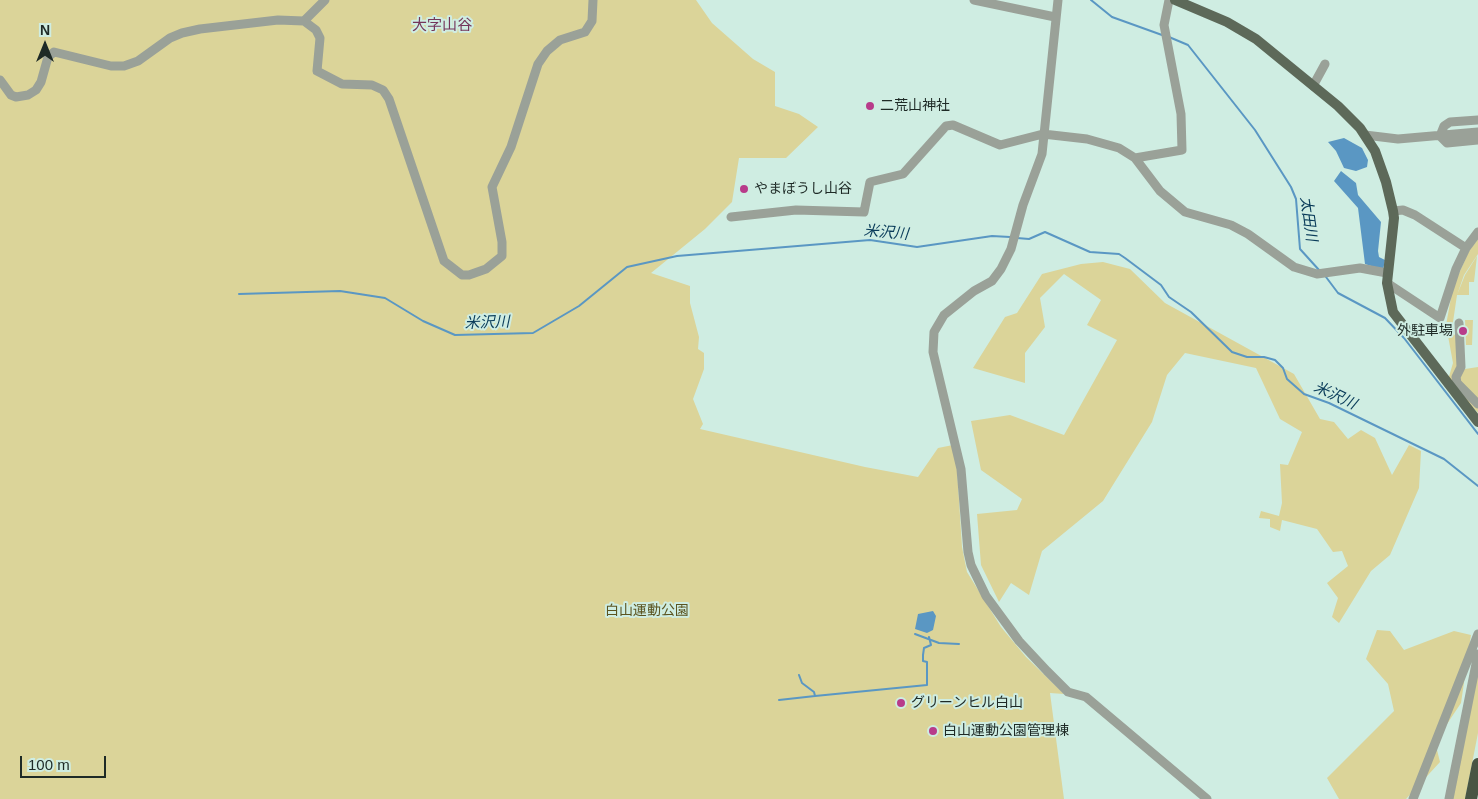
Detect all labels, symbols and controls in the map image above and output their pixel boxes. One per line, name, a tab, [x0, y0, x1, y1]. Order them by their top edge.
district label: 大字山谷	[412, 17, 472, 35]
north arrow	[20, 20, 70, 70]
text: N	[40, 22, 50, 38]
place label: 二荒山神社	[880, 98, 950, 114]
marker: 二荒山神社	[864, 100, 876, 112]
place label: やまぼうし山谷	[754, 181, 852, 197]
marker: やまぼうし山谷	[738, 183, 750, 195]
water label: 太田川	[1296, 195, 1320, 243]
water label: 米沢川	[863, 222, 909, 244]
water label: 米沢川	[464, 313, 510, 333]
place label: 外駐車場	[1397, 323, 1453, 339]
marker: 外駐車場	[1457, 325, 1469, 337]
water label: 米沢川	[1311, 378, 1359, 414]
park label: 白山運動公園	[605, 603, 689, 619]
place label: グリーンヒル白山	[911, 695, 1023, 711]
marker: グリーンヒル白山	[895, 697, 907, 709]
place label: 白山運動公園管理棟	[943, 723, 1069, 739]
marker: 白山運動公園管理棟	[927, 725, 939, 737]
scale bar	[22, 746, 109, 778]
text: 100 m	[28, 756, 70, 773]

